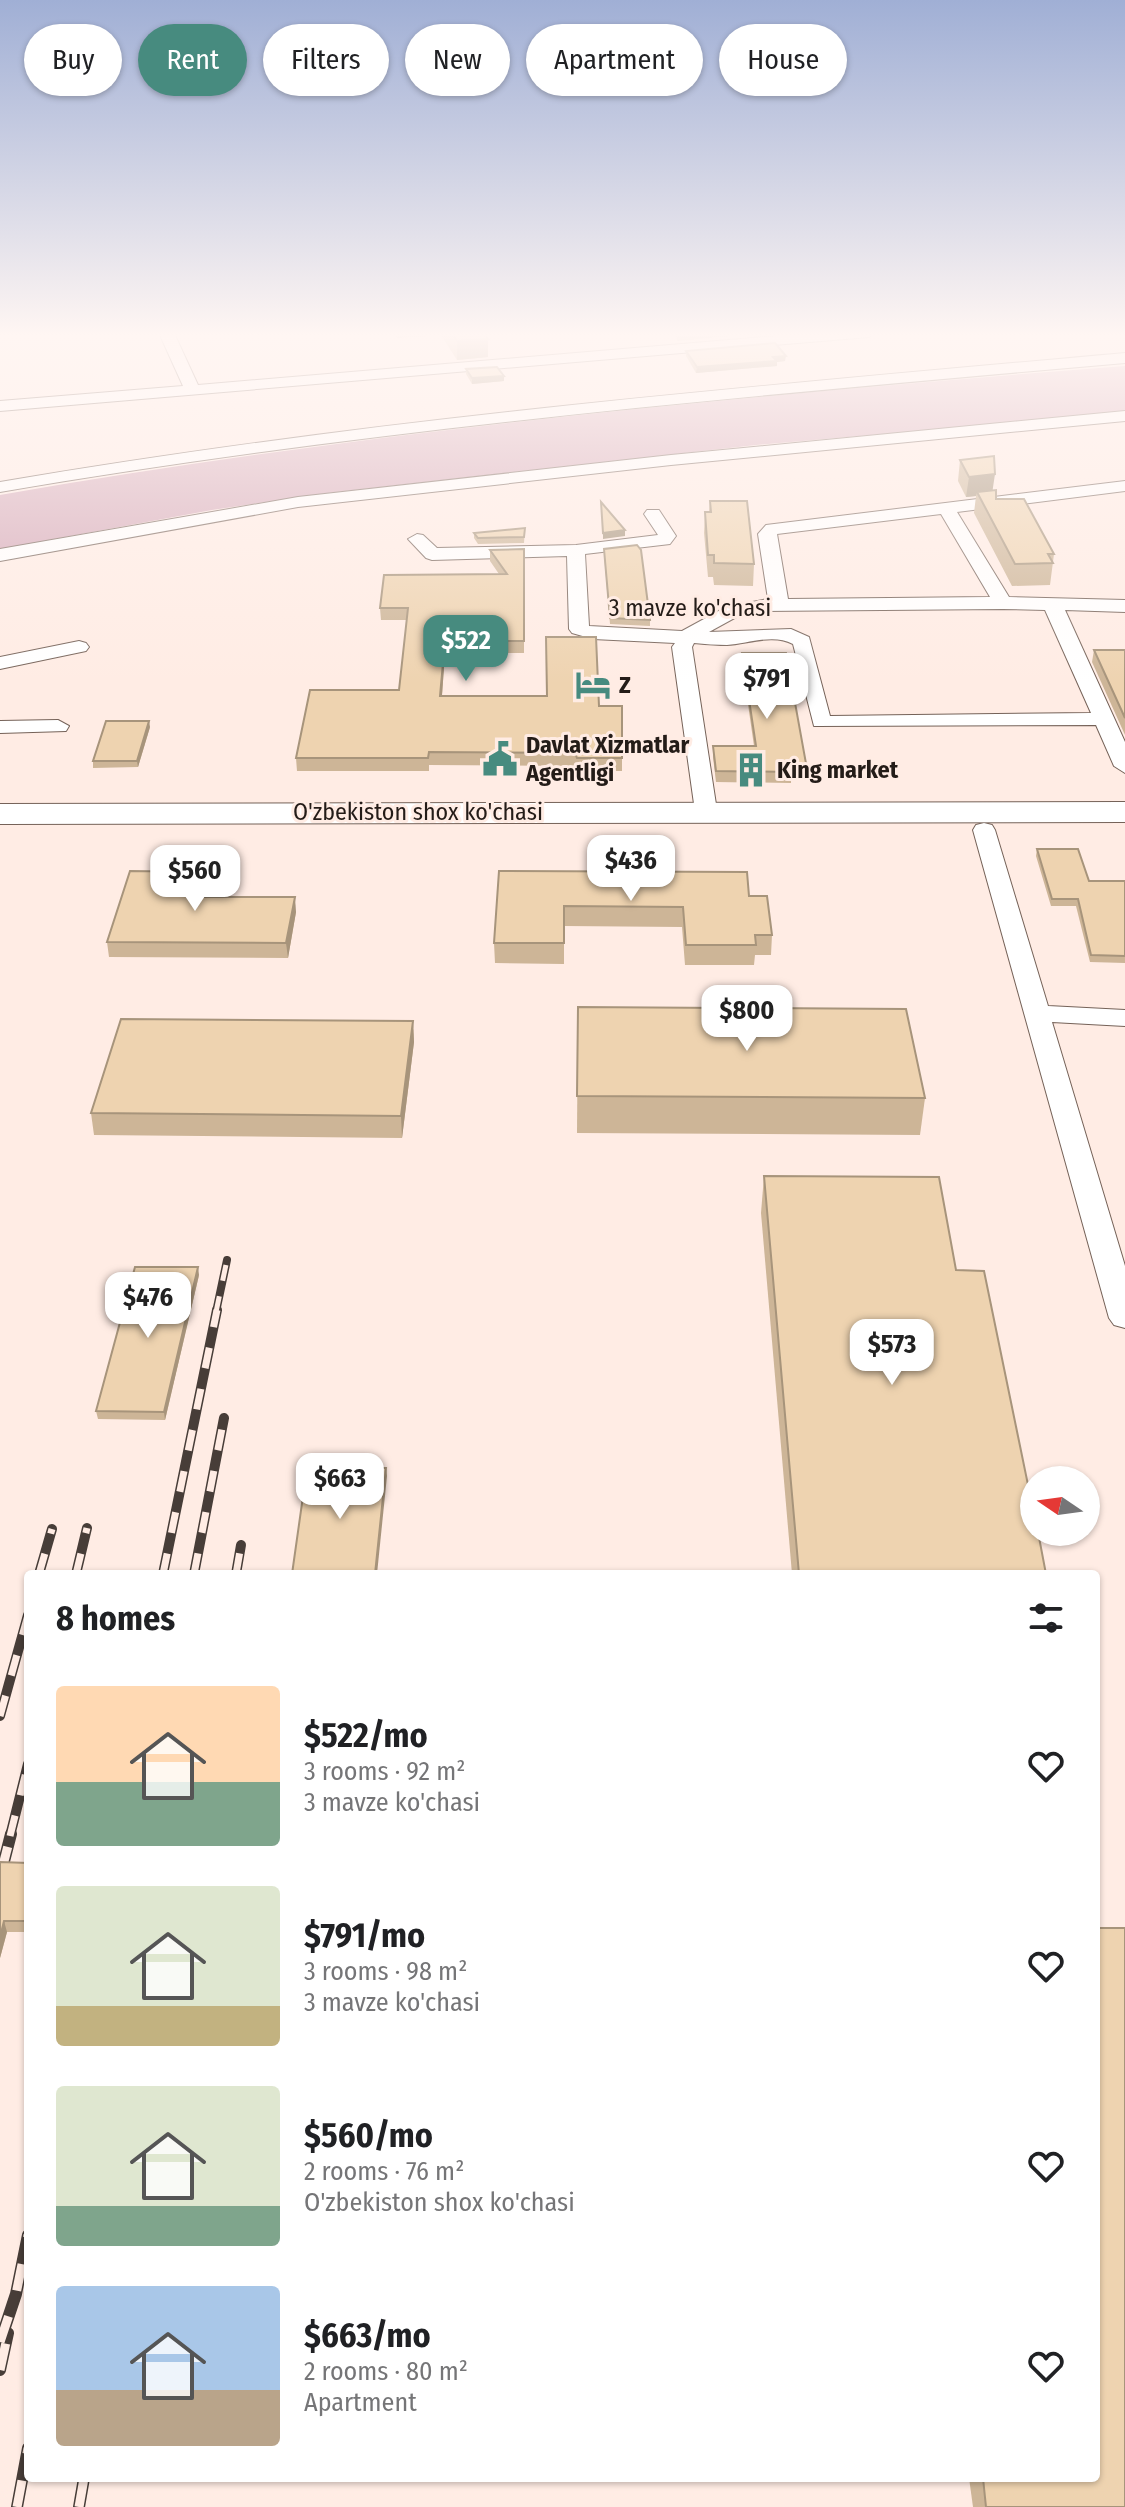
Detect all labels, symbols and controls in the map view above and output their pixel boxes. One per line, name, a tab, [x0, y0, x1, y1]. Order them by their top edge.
chip: Buy	[24, 24, 122, 96]
chip: Rent	[138, 24, 247, 96]
chip: Filters	[263, 24, 389, 96]
chip: New	[405, 24, 510, 96]
chip: Apartment	[526, 24, 703, 96]
chip: House	[719, 24, 847, 96]
street label: 3 mavze ko'chasi	[609, 594, 771, 622]
pin: $522	[419, 615, 513, 683]
text: $522	[441, 625, 491, 656]
pin: $791	[720, 653, 814, 721]
text: $791	[743, 663, 791, 694]
hotel icon: Z	[574, 666, 612, 704]
place label: Z	[619, 671, 631, 699]
place label: Davlat Xizmatlar Agentligi	[525, 731, 689, 787]
public building icon: Davlat Xizmatlar Agentligi	[481, 740, 519, 778]
building icon: King market	[732, 751, 770, 789]
place label: King market	[777, 756, 899, 784]
street label: O'zbekiston shox ko'chasi	[293, 798, 543, 826]
pin: $436	[584, 835, 678, 903]
pin: $560	[148, 845, 242, 913]
text: $436	[605, 845, 657, 876]
text: $560	[168, 855, 222, 886]
pin: $800	[700, 985, 794, 1053]
text: $800	[719, 995, 775, 1026]
pin: $476	[101, 1272, 195, 1340]
text: $476	[123, 1282, 173, 1313]
pin: $573	[845, 1319, 939, 1387]
text: $573	[868, 1329, 916, 1360]
pin: $663	[293, 1453, 387, 1521]
text: $663	[314, 1463, 366, 1494]
north arrow	[1020, 1466, 1100, 1546]
map controls	[1020, 1466, 1100, 1546]
icon: filters	[1024, 1596, 1068, 1640]
text: 8 homes	[56, 1598, 175, 1639]
text: $522/mo	[304, 1715, 428, 1756]
icon: home	[120, 1718, 216, 1814]
icon: heart	[1024, 1744, 1068, 1788]
text: 3 rooms · 92 m²	[304, 1756, 465, 1787]
text: 3 mavze ko'chasi	[304, 1787, 480, 1818]
text: $791/mo	[304, 1915, 425, 1956]
icon: home	[120, 1918, 216, 2014]
icon: heart	[1024, 1944, 1068, 1988]
text: 3 rooms · 98 m²	[304, 1956, 467, 1987]
text: 3 mavze ko'chasi	[304, 1987, 480, 2018]
text: $560/mo	[304, 2115, 433, 2156]
icon: home	[120, 2118, 216, 2214]
icon: heart	[1024, 2144, 1068, 2188]
text: 2 rooms · 76 m²	[304, 2156, 464, 2187]
text: O'zbekiston shox ko'chasi	[304, 2187, 575, 2218]
text: $663/mo	[304, 2315, 431, 2356]
icon: home	[120, 2318, 216, 2414]
icon: heart	[1024, 2344, 1068, 2388]
text: 2 rooms · 80 m²	[304, 2356, 468, 2387]
text: Apartment	[304, 2387, 417, 2418]

